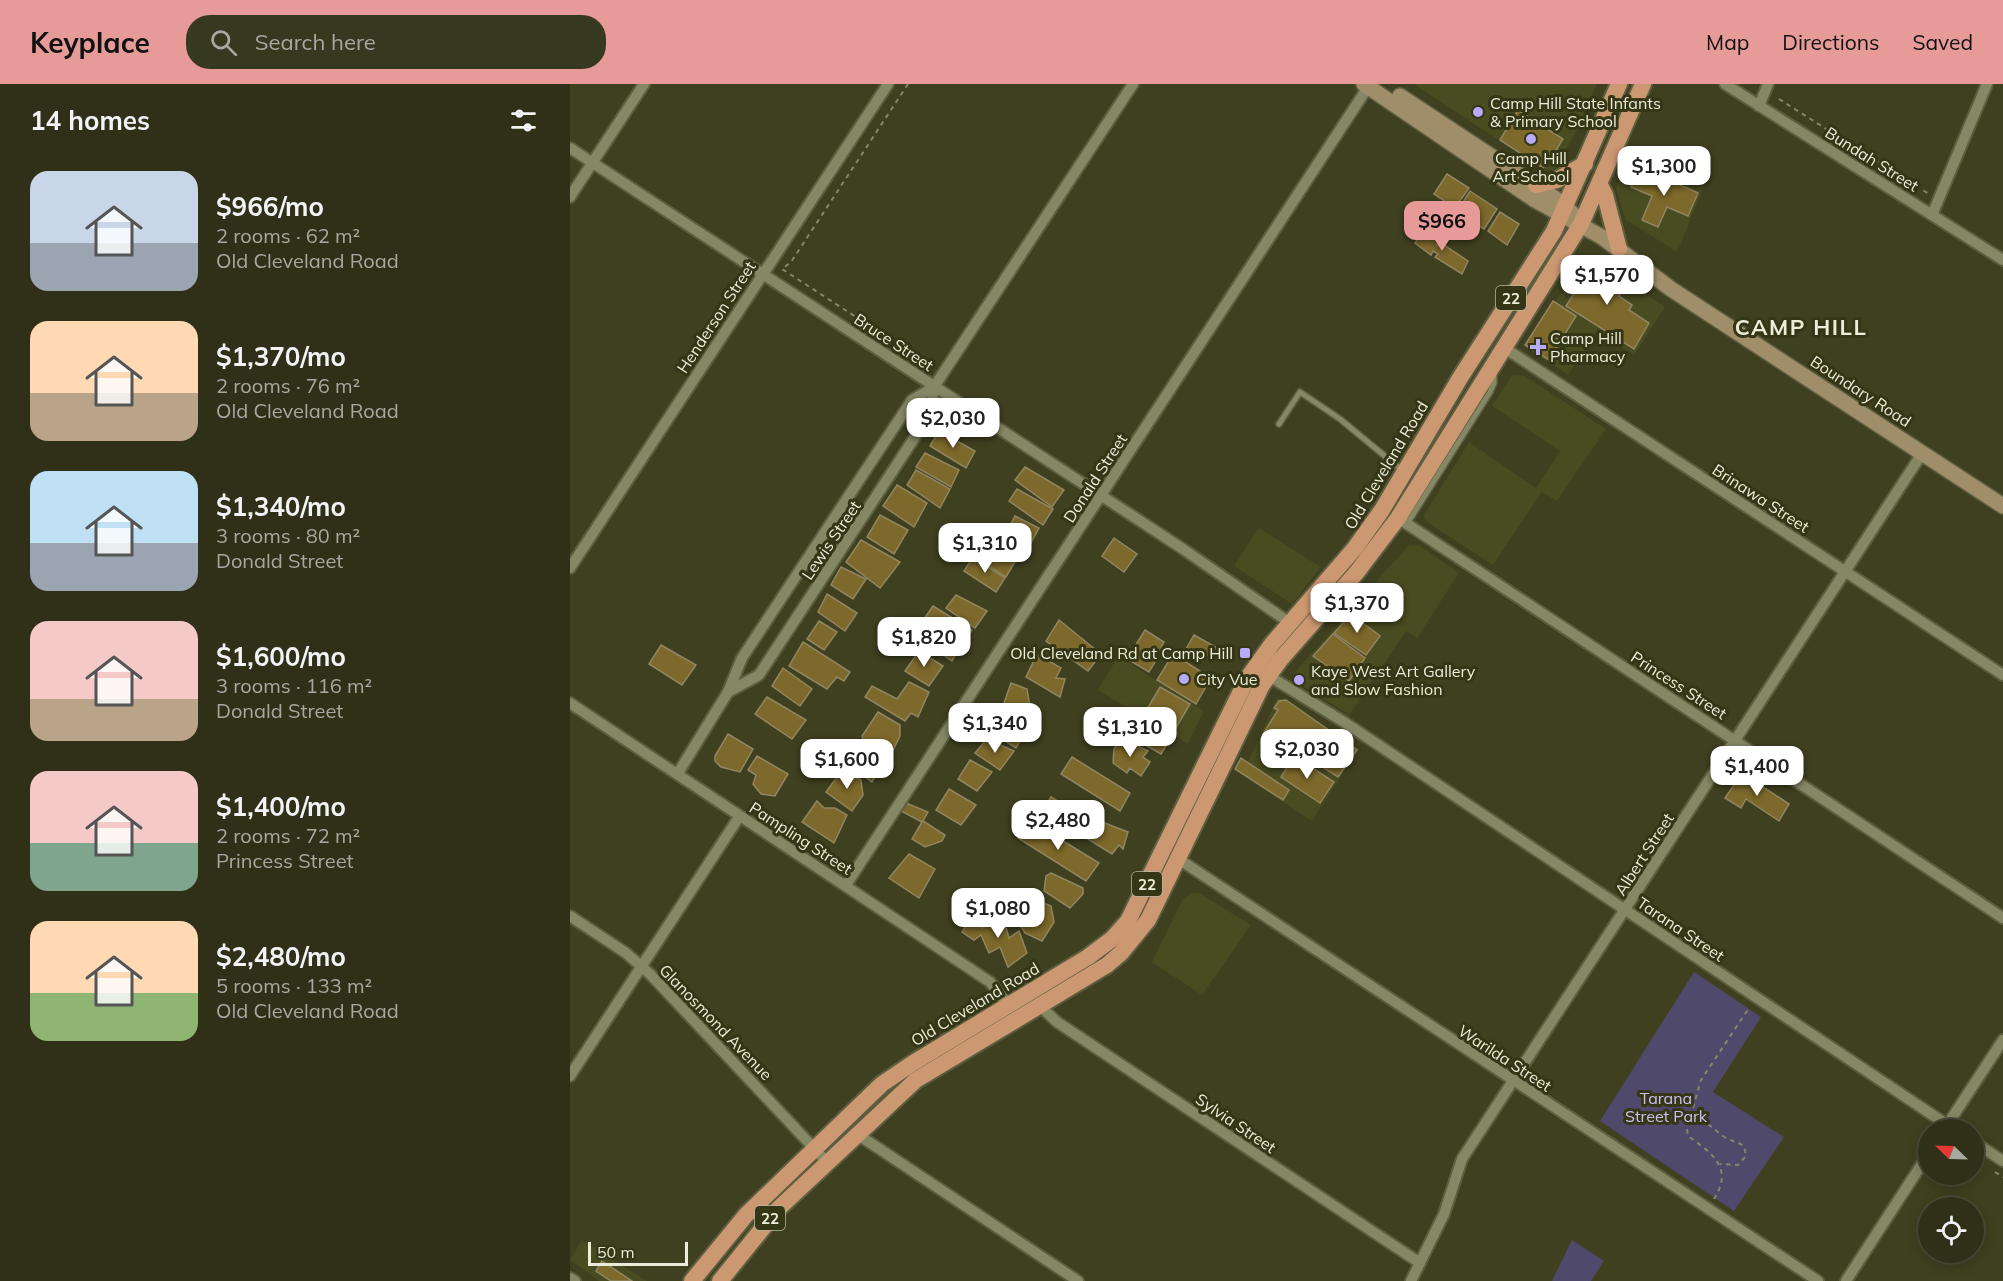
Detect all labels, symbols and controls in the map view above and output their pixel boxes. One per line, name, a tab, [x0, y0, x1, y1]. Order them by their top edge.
search box	[186, 15, 606, 69]
text: Keyplace	[30, 25, 150, 60]
icon: search	[207, 26, 240, 59]
text: Search here	[255, 28, 376, 56]
text: Map	[1706, 29, 1749, 55]
text: Directions	[1782, 29, 1879, 55]
text: Saved	[1912, 29, 1973, 55]
place label: Camp Hill State Infants & Primary School	[1490, 93, 1661, 131]
text: 14 homes	[30, 104, 150, 137]
icon: filters	[507, 104, 540, 137]
marker: Camp Hill State Infants & Primary School	[1471, 105, 1485, 119]
street label: Bundah Street	[1822, 122, 1923, 196]
marker: Camp Hill Art School	[1524, 132, 1538, 146]
pin: $1,300	[1615, 146, 1713, 197]
place label: Camp Hill Art School	[1492, 148, 1570, 186]
text: $1,300	[1632, 153, 1696, 178]
text: $966/mo	[216, 190, 324, 223]
icon: home	[78, 195, 150, 267]
pin: $966	[1406, 201, 1478, 252]
text: $966	[1418, 208, 1466, 233]
text: 2 rooms · 62 m²	[216, 223, 360, 248]
text: Old Cleveland Road	[216, 248, 399, 273]
pin: $1,570	[1558, 255, 1656, 306]
street label: Henderson Street	[672, 257, 760, 377]
text: $1,570	[1575, 262, 1639, 287]
road number: 22	[1496, 286, 1526, 310]
street label: Bruce Street	[850, 309, 938, 375]
district label: CAMP HILL	[1735, 313, 1867, 341]
place label: Camp Hill Pharmacy	[1550, 328, 1626, 366]
text: $1,370/mo	[216, 340, 346, 373]
marker: Camp Hill Pharmacy	[1531, 340, 1545, 354]
icon: home	[78, 345, 150, 417]
street label: Boundary Road	[1807, 351, 1915, 431]
text: 2 rooms · 76 m²	[216, 373, 360, 398]
street label: Old Cleveland Road	[1340, 397, 1432, 533]
text: Old Cleveland Road	[216, 398, 399, 423]
pin: $2,030	[904, 398, 1002, 449]
text: $2,030	[921, 405, 985, 430]
street label: Donald Street	[1059, 429, 1131, 526]
street label: Brinawa Street	[1709, 459, 1813, 537]
text: $1,340/mo	[216, 490, 346, 523]
icon: home	[78, 495, 150, 567]
street label: Lewis Street	[797, 496, 865, 583]
text: 3 rooms · 80 m²	[216, 523, 360, 548]
pin: $1,310	[936, 523, 1034, 574]
text: $1,310	[953, 530, 1017, 555]
text: Donald Street	[216, 548, 343, 573]
pin: $1,370	[1308, 583, 1406, 634]
text: $1,370	[1325, 590, 1389, 615]
pin: $1,820	[875, 617, 973, 668]
text: $1,820	[892, 624, 956, 649]
text: $1,600/mo	[216, 640, 346, 673]
place label: Old Cleveland Rd at Camp Hill	[1010, 643, 1233, 663]
icon: home	[78, 645, 150, 717]
marker: Old Cleveland Rd at Camp Hill	[1238, 646, 1252, 660]
street label: Princess Street	[1627, 647, 1731, 724]
place label: Kaye West Art Gallery and Slow Fashion	[1311, 661, 1476, 699]
place label: City Vue	[1196, 669, 1257, 689]
marker: City Vue	[1177, 672, 1191, 686]
text: 3 rooms · 116 m²	[216, 673, 372, 698]
marker: Kaye West Art Gallery and Slow Fashion	[1292, 673, 1306, 687]
text: Donald Street	[216, 698, 343, 723]
pin: $1,340	[946, 703, 1044, 754]
pin: $1,310	[1081, 707, 1179, 758]
text: $1,340	[963, 710, 1027, 735]
text: $1,310	[1098, 714, 1162, 739]
pin: $2,030	[1258, 729, 1356, 780]
text: $2,030	[1275, 736, 1339, 761]
pin: $1,600	[798, 739, 896, 790]
text: $1,600	[815, 746, 879, 771]
pin: $1,400	[1708, 746, 1806, 797]
text: $1,400	[1725, 753, 1789, 778]
text: $1,400/mo	[216, 790, 346, 823]
icon: home	[78, 795, 150, 867]
street label: Pampling Street	[746, 797, 856, 879]
pin: $2,480	[1009, 800, 1107, 851]
text: $2,480	[1026, 807, 1090, 832]
street label: Albert Street	[1610, 809, 1678, 899]
text: 2 rooms · 72 m²	[216, 823, 360, 848]
text: Princess Street	[216, 848, 354, 873]
road number: 22	[1132, 872, 1162, 896]
pin: $1,080	[949, 888, 1047, 939]
street label: Tarana Street	[1634, 893, 1729, 966]
text: $1,080	[966, 895, 1030, 920]
text: $2,480/mo	[216, 940, 346, 973]
icon: home	[78, 945, 150, 1017]
street label: Old Cleveland Road	[907, 958, 1043, 1050]
street label: Glanosmond Avenue	[655, 960, 777, 1084]
text: 5 rooms · 133 m²	[216, 973, 372, 998]
text: Old Cleveland Road	[216, 998, 399, 1023]
street label: Warilda Street	[1454, 1020, 1556, 1096]
park label: Tarana Street Park	[1625, 1088, 1708, 1126]
street label: Sylvia Street	[1192, 1089, 1280, 1157]
north arrow	[1918, 1119, 1984, 1185]
map controls	[1918, 1119, 1984, 1263]
button: locate	[1918, 1197, 1984, 1263]
road number: 22	[755, 1206, 785, 1230]
scale bar	[588, 1239, 688, 1266]
text: 50 m	[597, 1242, 634, 1262]

